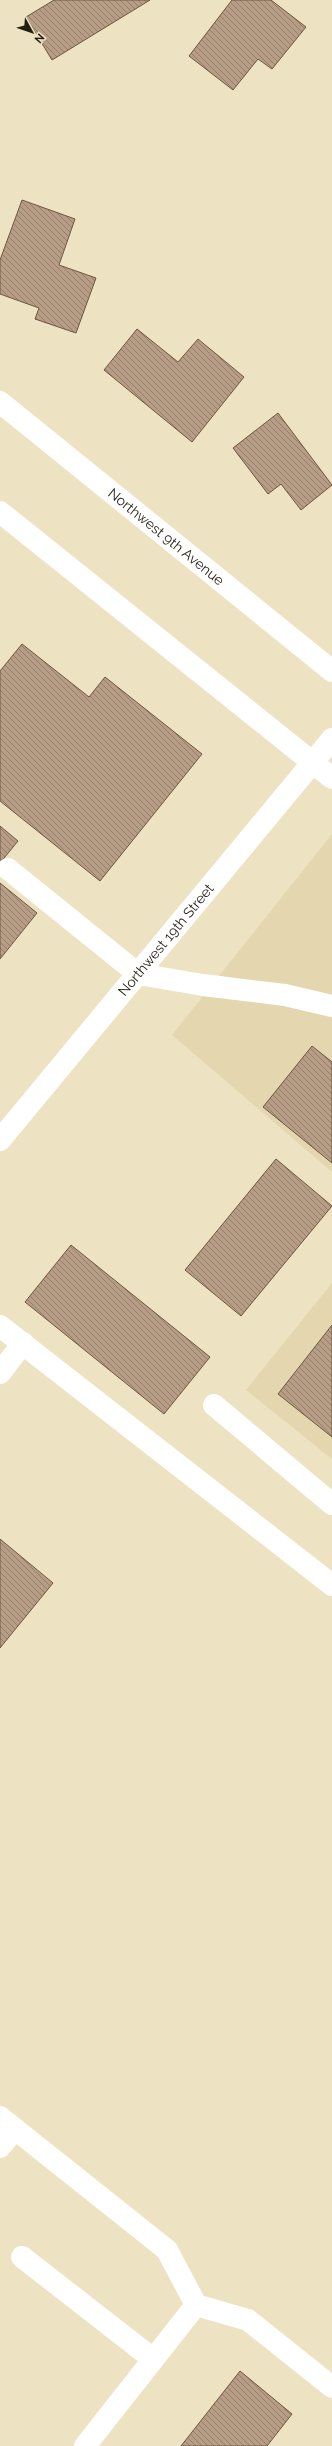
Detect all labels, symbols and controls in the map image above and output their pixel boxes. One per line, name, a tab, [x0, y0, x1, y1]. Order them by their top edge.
north arrow	[12, 12, 52, 52]
text: N	[32, 31, 47, 46]
street label: Northwest 9th Avenue	[105, 485, 227, 588]
street label: Northwest 19th Street	[115, 880, 217, 999]

